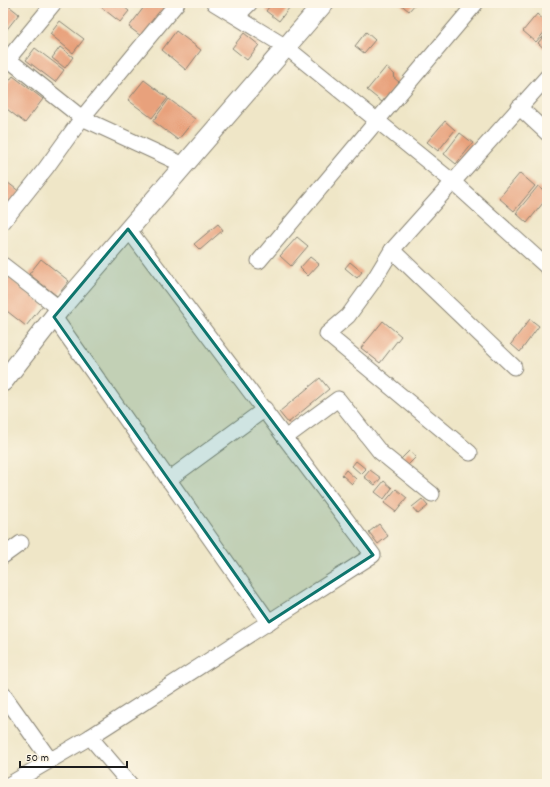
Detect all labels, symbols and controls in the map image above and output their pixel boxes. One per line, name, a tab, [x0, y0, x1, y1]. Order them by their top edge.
scale bar	[20, 743, 127, 769]
text: 50 m	[26, 750, 49, 767]

